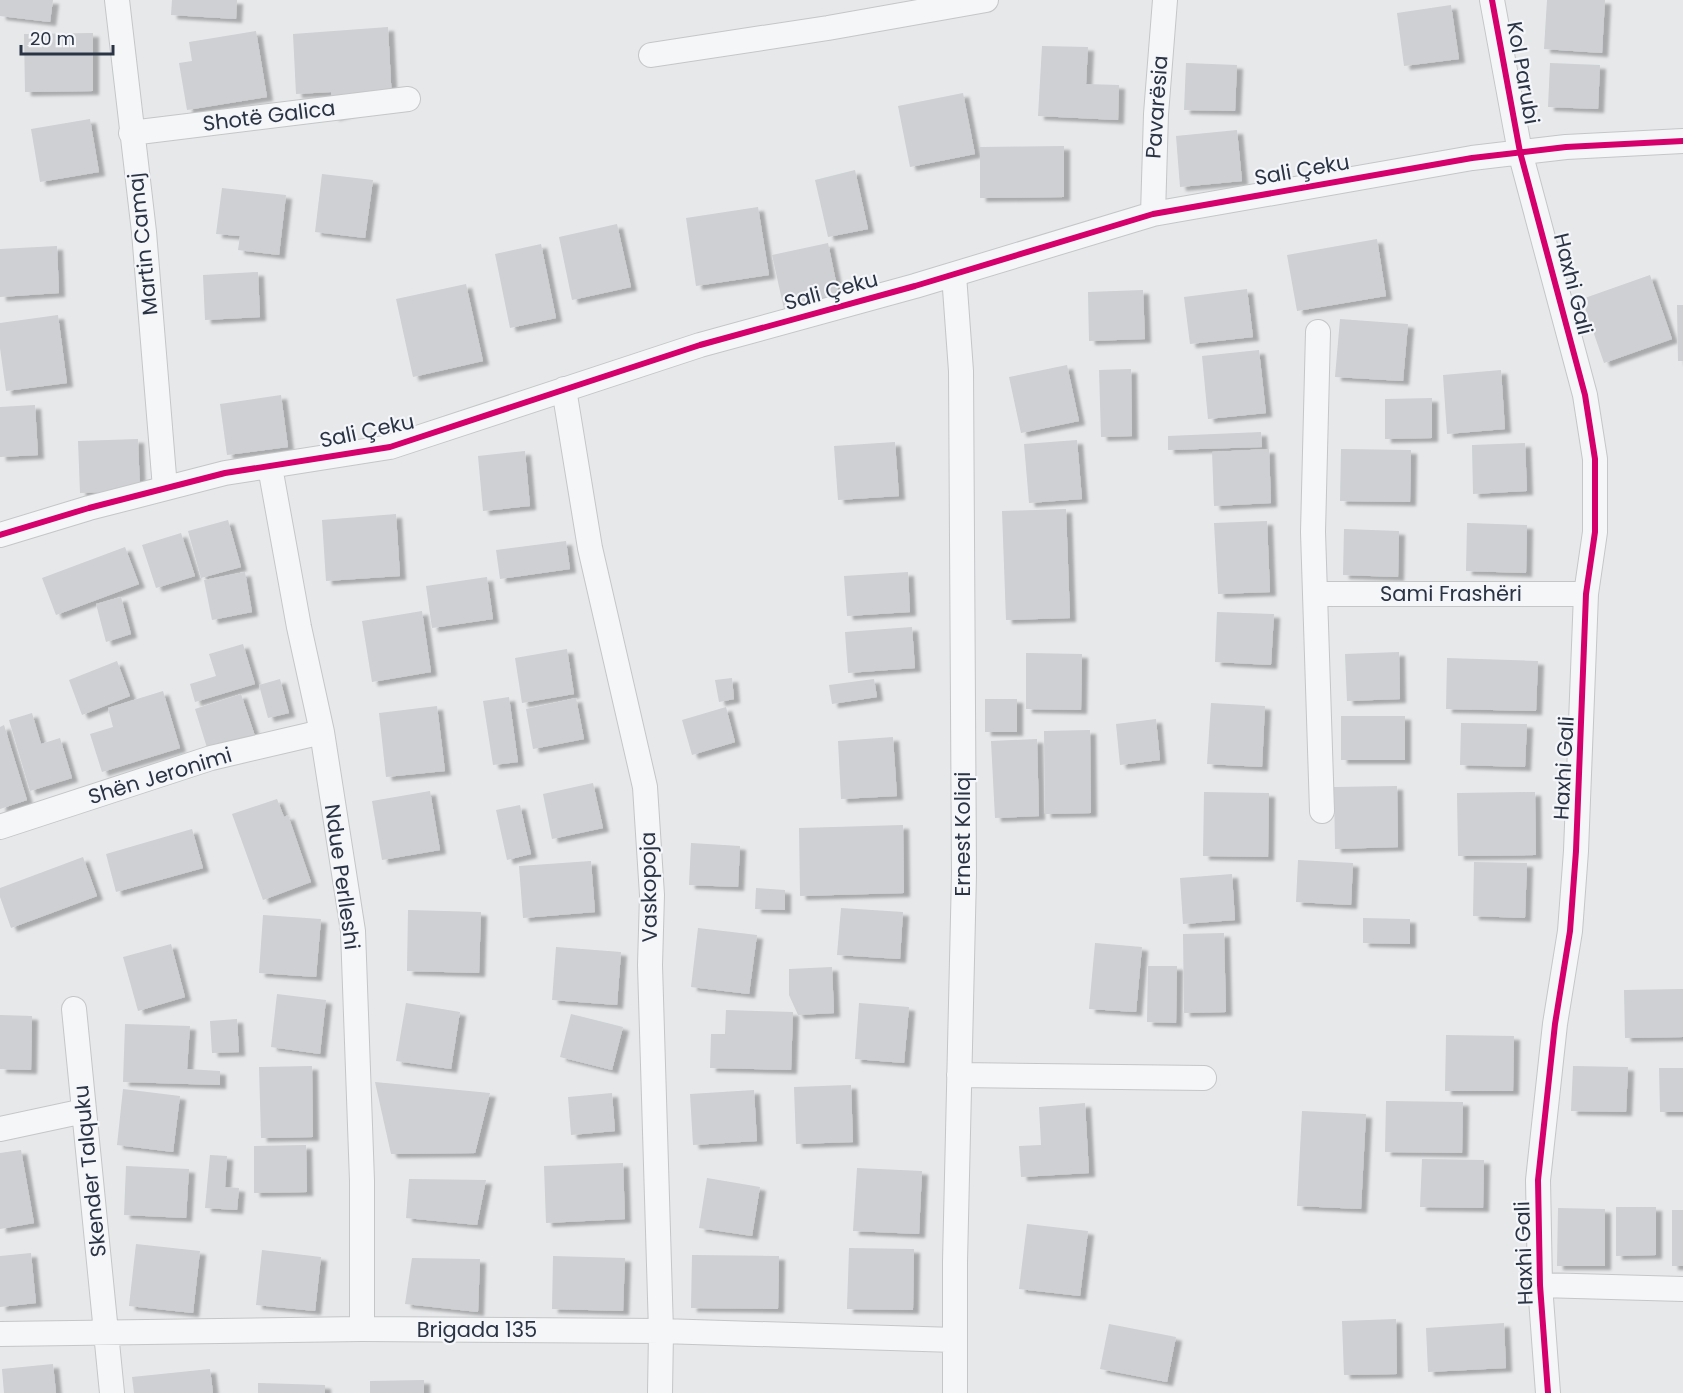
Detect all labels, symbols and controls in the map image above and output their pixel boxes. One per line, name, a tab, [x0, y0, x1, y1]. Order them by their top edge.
scale bar	[21, 18, 112, 56]
street label: Kol Parubi	[1500, 19, 1547, 127]
text: 20 m	[30, 26, 75, 51]
street label: Pavarësia	[1138, 54, 1175, 160]
street label: Shotë Galica	[201, 93, 337, 138]
street label: Sali Çeku	[1252, 147, 1352, 192]
street label: Martin Camaj	[121, 171, 164, 317]
street label: Haxhi Gali	[1547, 230, 1600, 338]
street label: Sali Çeku	[781, 264, 881, 317]
street label: Sali Çeku	[317, 406, 417, 455]
street label: Sami Frashëri	[1380, 579, 1522, 608]
street label: Haxhi Gali	[1546, 715, 1581, 821]
street label: Shën Jeronimi	[85, 740, 235, 811]
street label: Ernest Koliqi	[948, 772, 977, 897]
street label: Ndue Perlleshi	[318, 802, 367, 952]
street label: Vaskopoja	[633, 831, 664, 943]
street label: Skender Talquku	[66, 1084, 113, 1259]
street label: Haxhi Gali	[1507, 1201, 1540, 1305]
street label: Brigada 135	[417, 1315, 537, 1344]

